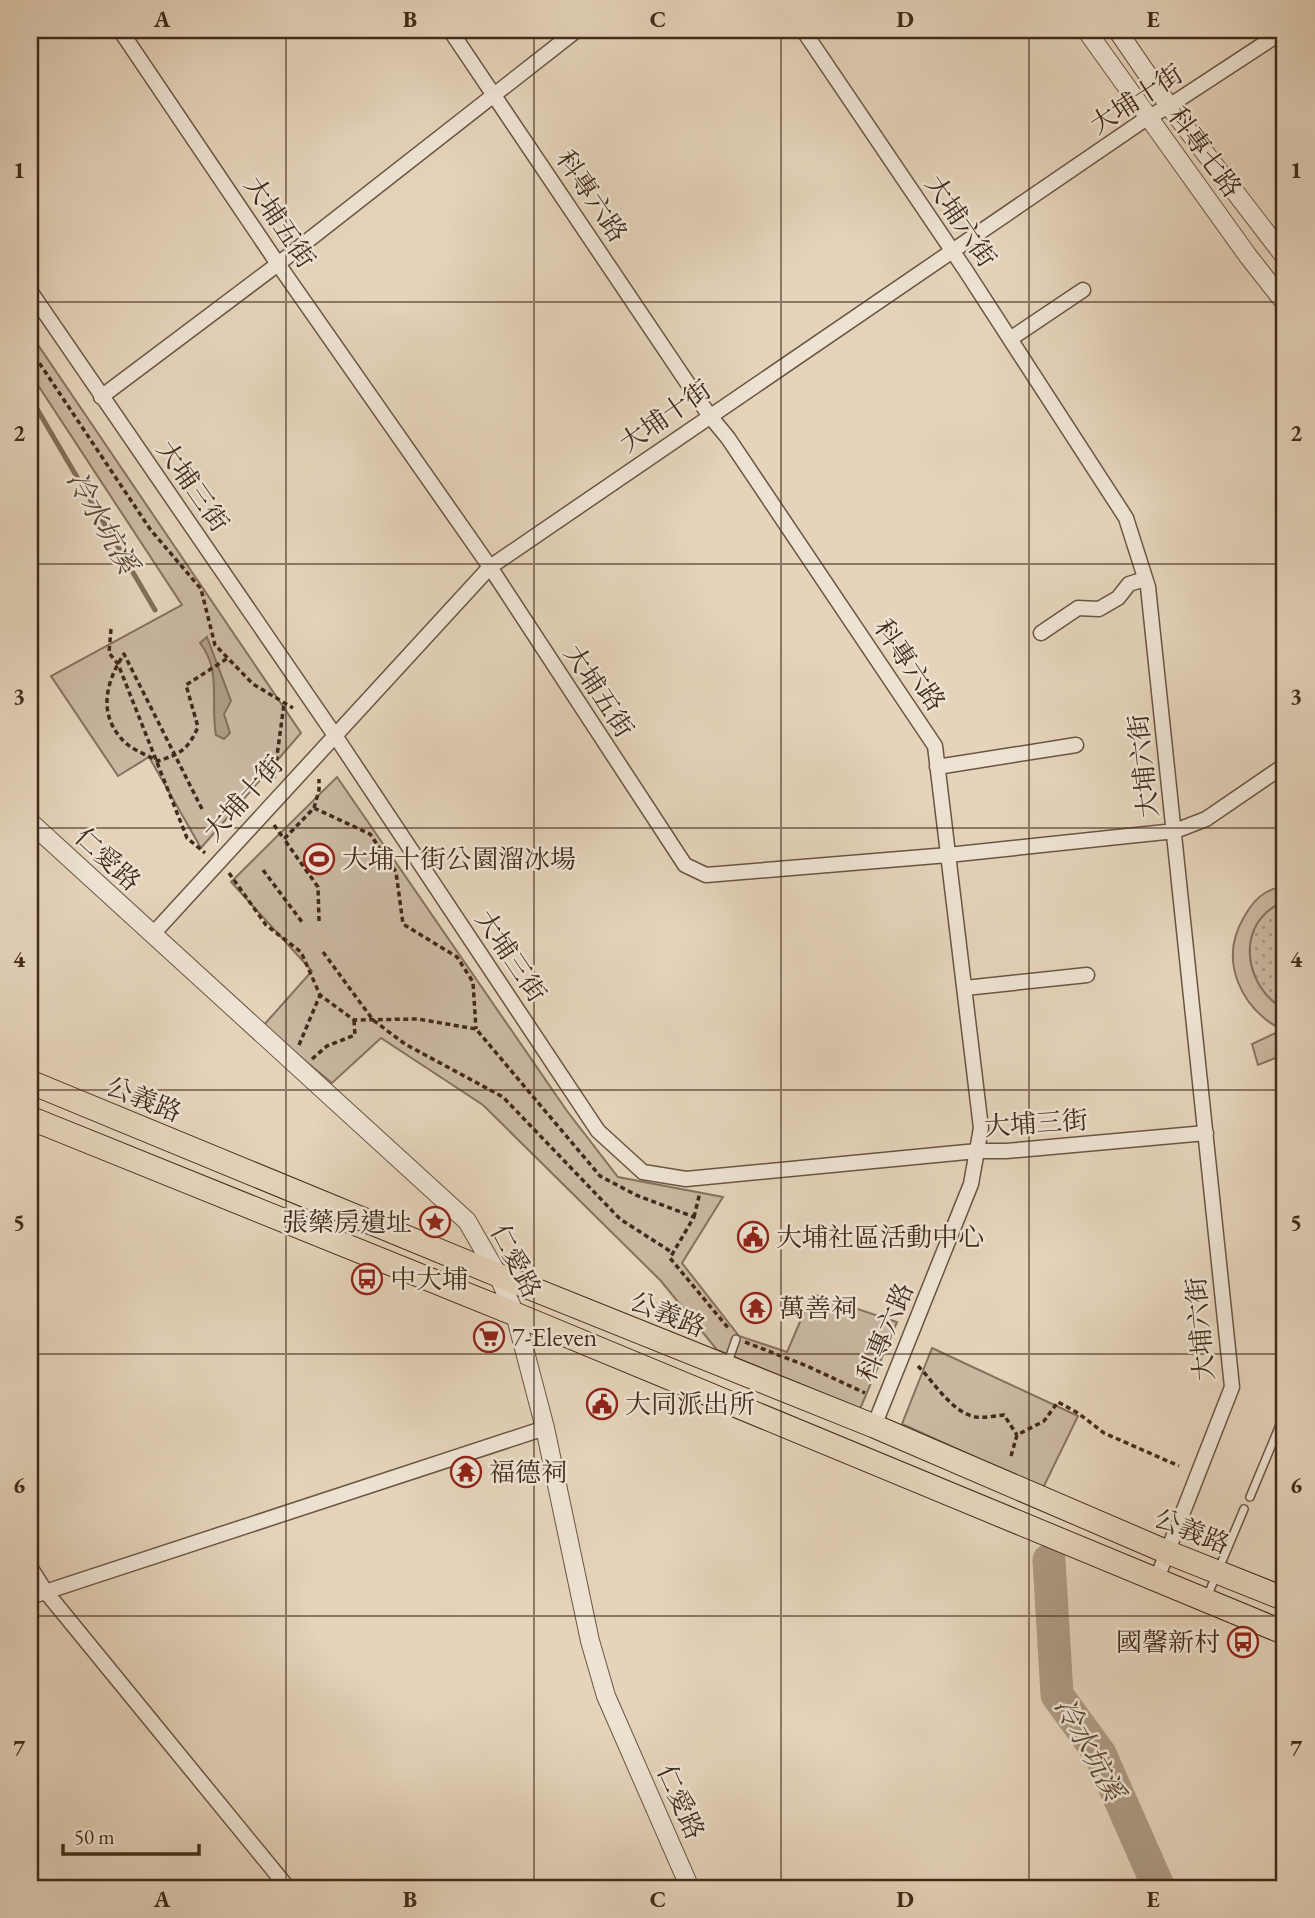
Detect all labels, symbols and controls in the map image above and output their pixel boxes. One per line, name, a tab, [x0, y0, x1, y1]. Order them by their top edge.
text: A	[153, 4, 171, 34]
text: B	[403, 4, 417, 34]
text: C	[650, 4, 666, 34]
text: D	[896, 4, 914, 34]
text: E	[1146, 4, 1160, 34]
street label: 大埔十街	[1083, 56, 1189, 142]
street label: 科專七路	[1161, 100, 1249, 204]
street label: 科專六路	[549, 143, 635, 249]
text: 1	[13, 155, 25, 185]
text: 1	[1290, 155, 1302, 185]
street label: 大埔六街	[918, 168, 1004, 274]
street label: 大埔五街	[237, 169, 323, 275]
street label: 大埔十街	[613, 372, 717, 460]
text: 2	[13, 418, 25, 448]
text: 2	[1290, 418, 1302, 448]
street label: 大埔三街	[149, 434, 237, 538]
water label: 冷水坑溪	[59, 464, 148, 582]
street label: 科專六路	[867, 612, 953, 718]
street label: 大埔五街	[556, 638, 642, 744]
text: 3	[13, 681, 25, 711]
text: 3	[1290, 681, 1302, 711]
street label: 大埔六街	[1121, 713, 1165, 819]
street label: 大埔十街	[196, 748, 290, 848]
street label: 仁愛路	[68, 820, 148, 898]
sports icon: 大埔十街公園溜冰場	[302, 842, 336, 876]
place label: 大埔十街公園溜冰場	[342, 842, 576, 876]
street label: 大埔三街	[468, 903, 554, 1009]
text: 4	[13, 944, 26, 974]
text: 4	[1290, 944, 1303, 974]
street label: 公義路	[101, 1069, 187, 1129]
street label: 大埔三街	[983, 1102, 1089, 1144]
place label: 張藥房遺址	[282, 1205, 412, 1239]
place icon: 張藥房遺址	[418, 1205, 452, 1239]
text: 5	[13, 1207, 25, 1237]
text: 5	[1290, 1207, 1302, 1237]
street label: 仁愛路	[483, 1219, 549, 1303]
public building icon: 大埔社區活動中心	[736, 1220, 770, 1254]
place label: 大埔社區活動中心	[776, 1220, 984, 1254]
bus stop icon: 中大埔	[350, 1262, 384, 1296]
place label: 中大埔	[390, 1262, 468, 1296]
street label: 大埔六街	[1179, 1276, 1221, 1382]
street label: 科專六路	[849, 1277, 921, 1387]
street label: 公義路	[625, 1284, 711, 1344]
temple icon: 萬善祠	[739, 1291, 773, 1325]
place label: 萬善祠	[779, 1291, 857, 1325]
supermarket icon: 7-Eleven	[472, 1320, 506, 1354]
place label: 7-Eleven	[512, 1320, 598, 1354]
public building icon: 大同派出所	[585, 1387, 619, 1421]
place label: 大同派出所	[625, 1387, 755, 1421]
temple icon: 福德祠	[449, 1455, 483, 1489]
place label: 福德祠	[489, 1455, 567, 1489]
text: 6	[13, 1470, 25, 1500]
text: 6	[1290, 1470, 1302, 1500]
street label: 公義路	[1149, 1501, 1235, 1561]
place label: 國馨新村	[1116, 1625, 1220, 1659]
bus stop icon: 國馨新村	[1226, 1625, 1260, 1659]
water label: 冷水坑溪	[1047, 1691, 1134, 1809]
text: 7	[13, 1733, 26, 1763]
text: 7	[1290, 1733, 1303, 1763]
street label: 仁愛路	[650, 1759, 712, 1845]
scale bar	[63, 1813, 200, 1857]
text: 50 m	[74, 1823, 115, 1850]
text: A	[153, 1884, 171, 1914]
text: B	[403, 1884, 417, 1914]
text: C	[650, 1884, 666, 1914]
text: D	[896, 1884, 914, 1914]
text: E	[1146, 1884, 1160, 1914]

